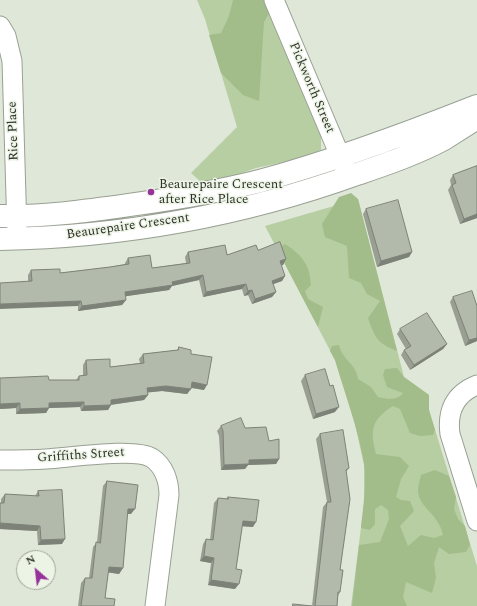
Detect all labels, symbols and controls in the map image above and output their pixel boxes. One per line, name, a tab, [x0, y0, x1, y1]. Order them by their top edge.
street label: Pickworth Street	[285, 40, 337, 136]
street label: Rice Place	[5, 101, 23, 161]
place label: Beaurepaire Crescent after Rice Place	[159, 177, 283, 208]
marker: Beaurepaire Crescent after Rice Place	[146, 187, 156, 197]
street label: Beaurepaire Crescent	[66, 211, 190, 243]
street label: Griffiths Street	[37, 445, 125, 467]
north arrow	[16, 550, 56, 590]
text: N	[23, 550, 39, 569]

